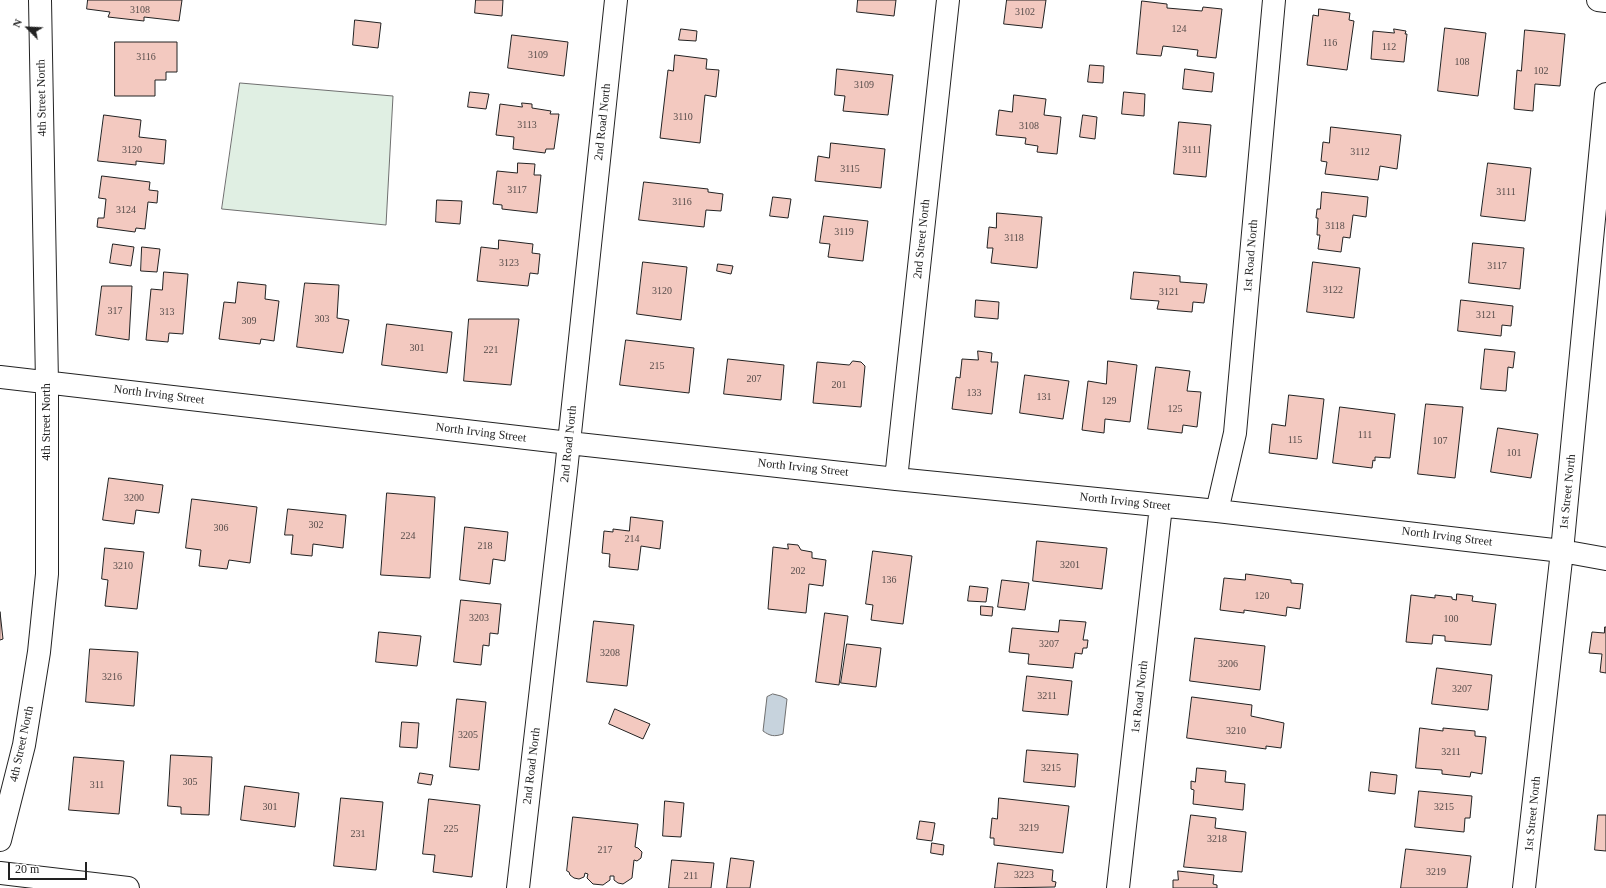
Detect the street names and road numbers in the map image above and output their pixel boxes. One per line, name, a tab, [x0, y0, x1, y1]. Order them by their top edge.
street label: 4th Street North	[34, 59, 50, 137]
street label: 2nd Road North	[592, 83, 614, 161]
street label: 2nd Street North	[911, 198, 933, 280]
street label: 1st Road North	[1241, 219, 1261, 293]
street label: North Irving Street	[113, 382, 205, 408]
street label: 4th Street North	[40, 383, 54, 461]
street label: 2nd Road North	[558, 405, 580, 483]
street label: North Irving Street	[435, 420, 527, 446]
street label: 1st Street North	[1557, 453, 1579, 531]
street label: North Irving Street	[757, 456, 849, 480]
street label: North Irving Street	[1079, 490, 1171, 514]
street label: North Irving Street	[1401, 524, 1493, 550]
street label: 1st Road North	[1128, 660, 1152, 734]
street label: 4th Street North	[7, 705, 37, 783]
street label: 2nd Road North	[520, 727, 544, 805]
street label: 1st Street North	[1522, 775, 1544, 853]

